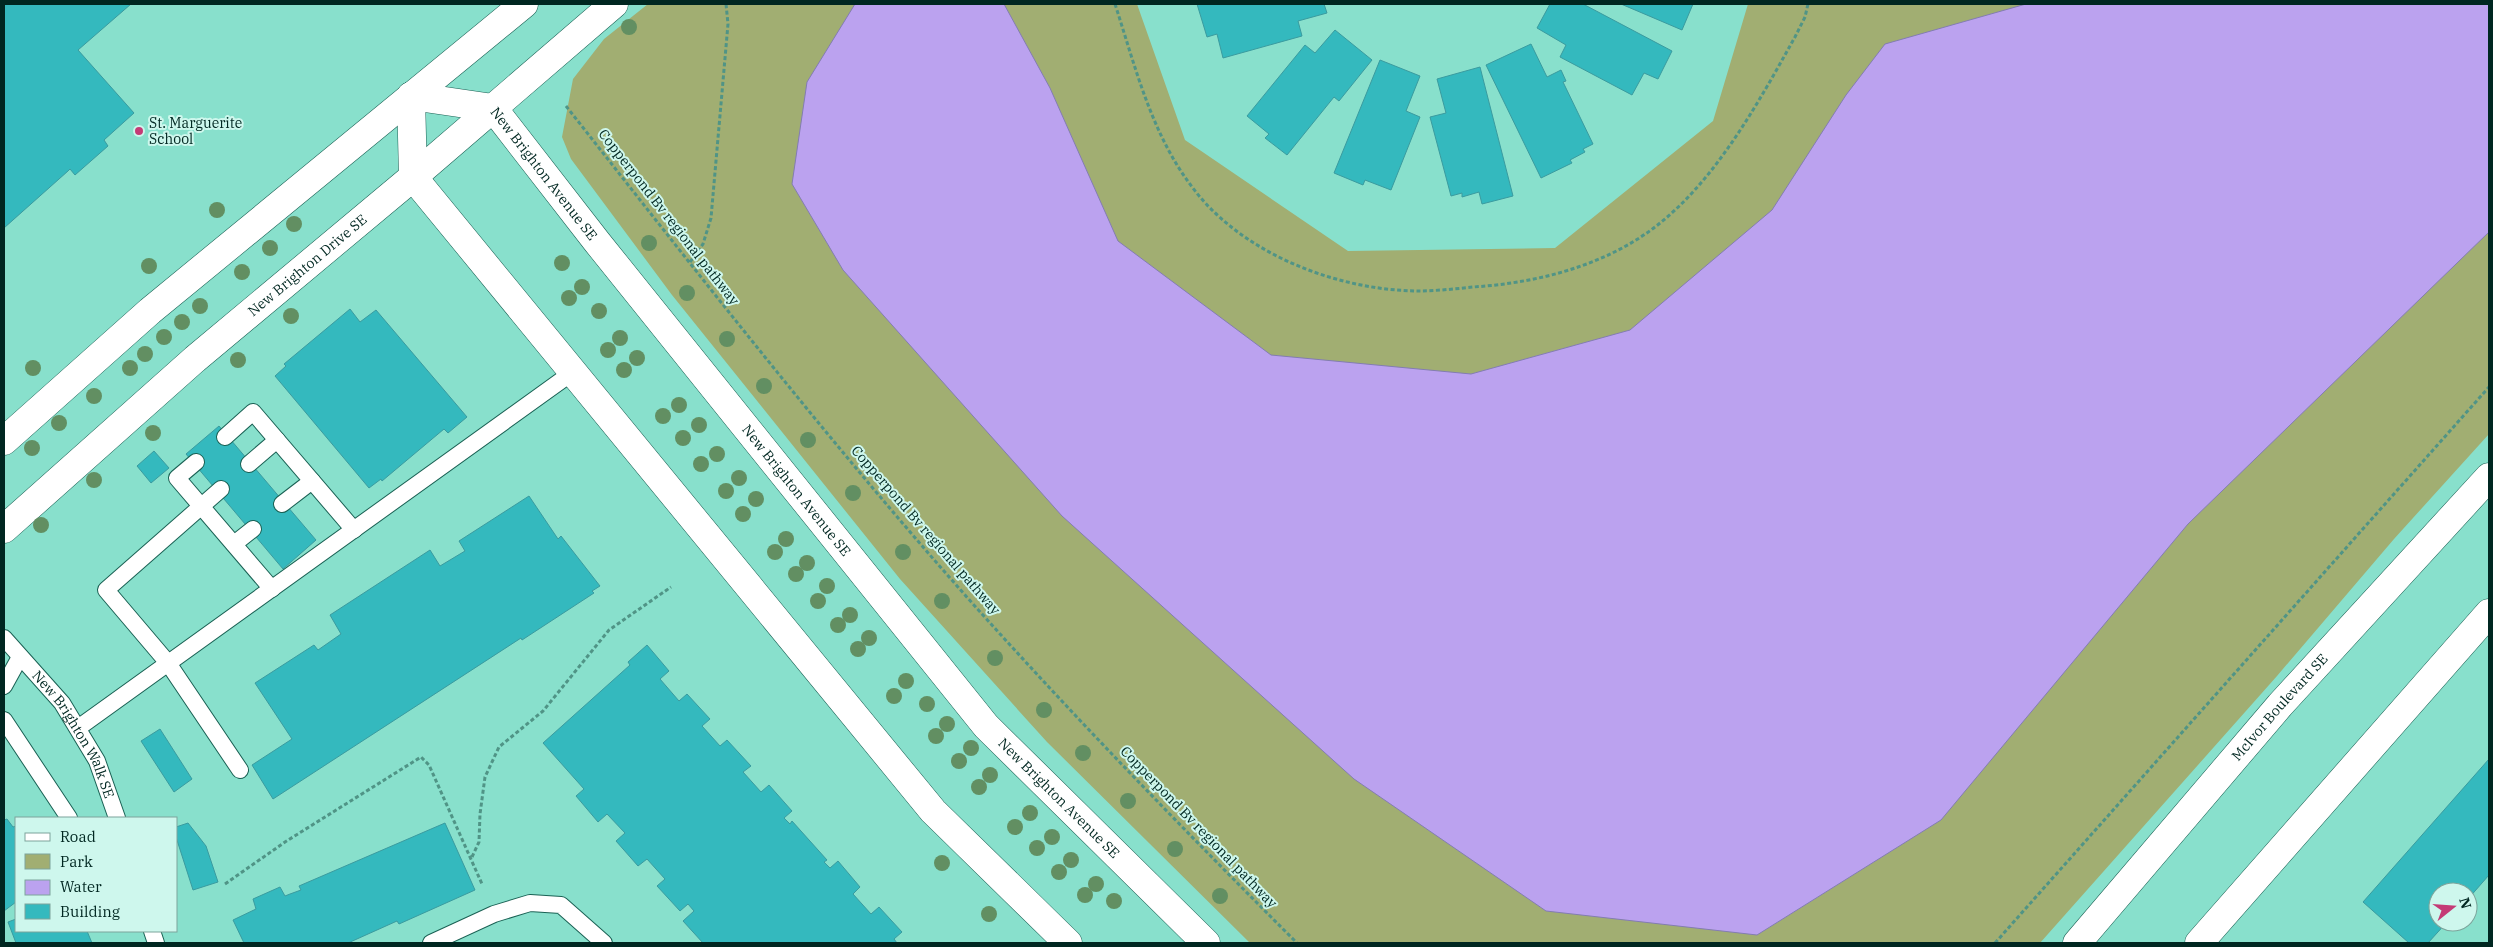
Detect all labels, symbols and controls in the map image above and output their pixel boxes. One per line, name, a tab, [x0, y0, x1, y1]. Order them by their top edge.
street label: New Brighton Avenue SE	[487, 104, 601, 244]
place label: St. Marguerite School	[149, 114, 242, 148]
marker: St. Marguerite School	[133, 125, 145, 137]
street label: Copperpond Bv regional pathway	[595, 125, 744, 309]
street label: New Brighton Drive SE	[244, 210, 371, 320]
street label: New Brighton Avenue SE	[738, 421, 855, 560]
street label: Copperpond Bv regional pathway	[848, 442, 1005, 619]
street label: McIvor Boulevard SE	[2228, 650, 2332, 764]
street label: New Brighton Walk SE	[28, 667, 118, 801]
street label: New Brighton Avenue SE	[994, 734, 1124, 862]
street label: Copperpond Bv regional pathway	[1117, 742, 1282, 912]
legend	[15, 817, 178, 932]
text: Road	[60, 827, 96, 846]
text: Park	[60, 852, 93, 871]
text: Water	[60, 877, 102, 896]
north arrow	[2428, 882, 2478, 932]
text: N	[2455, 895, 2476, 911]
text: Building	[60, 902, 120, 921]

